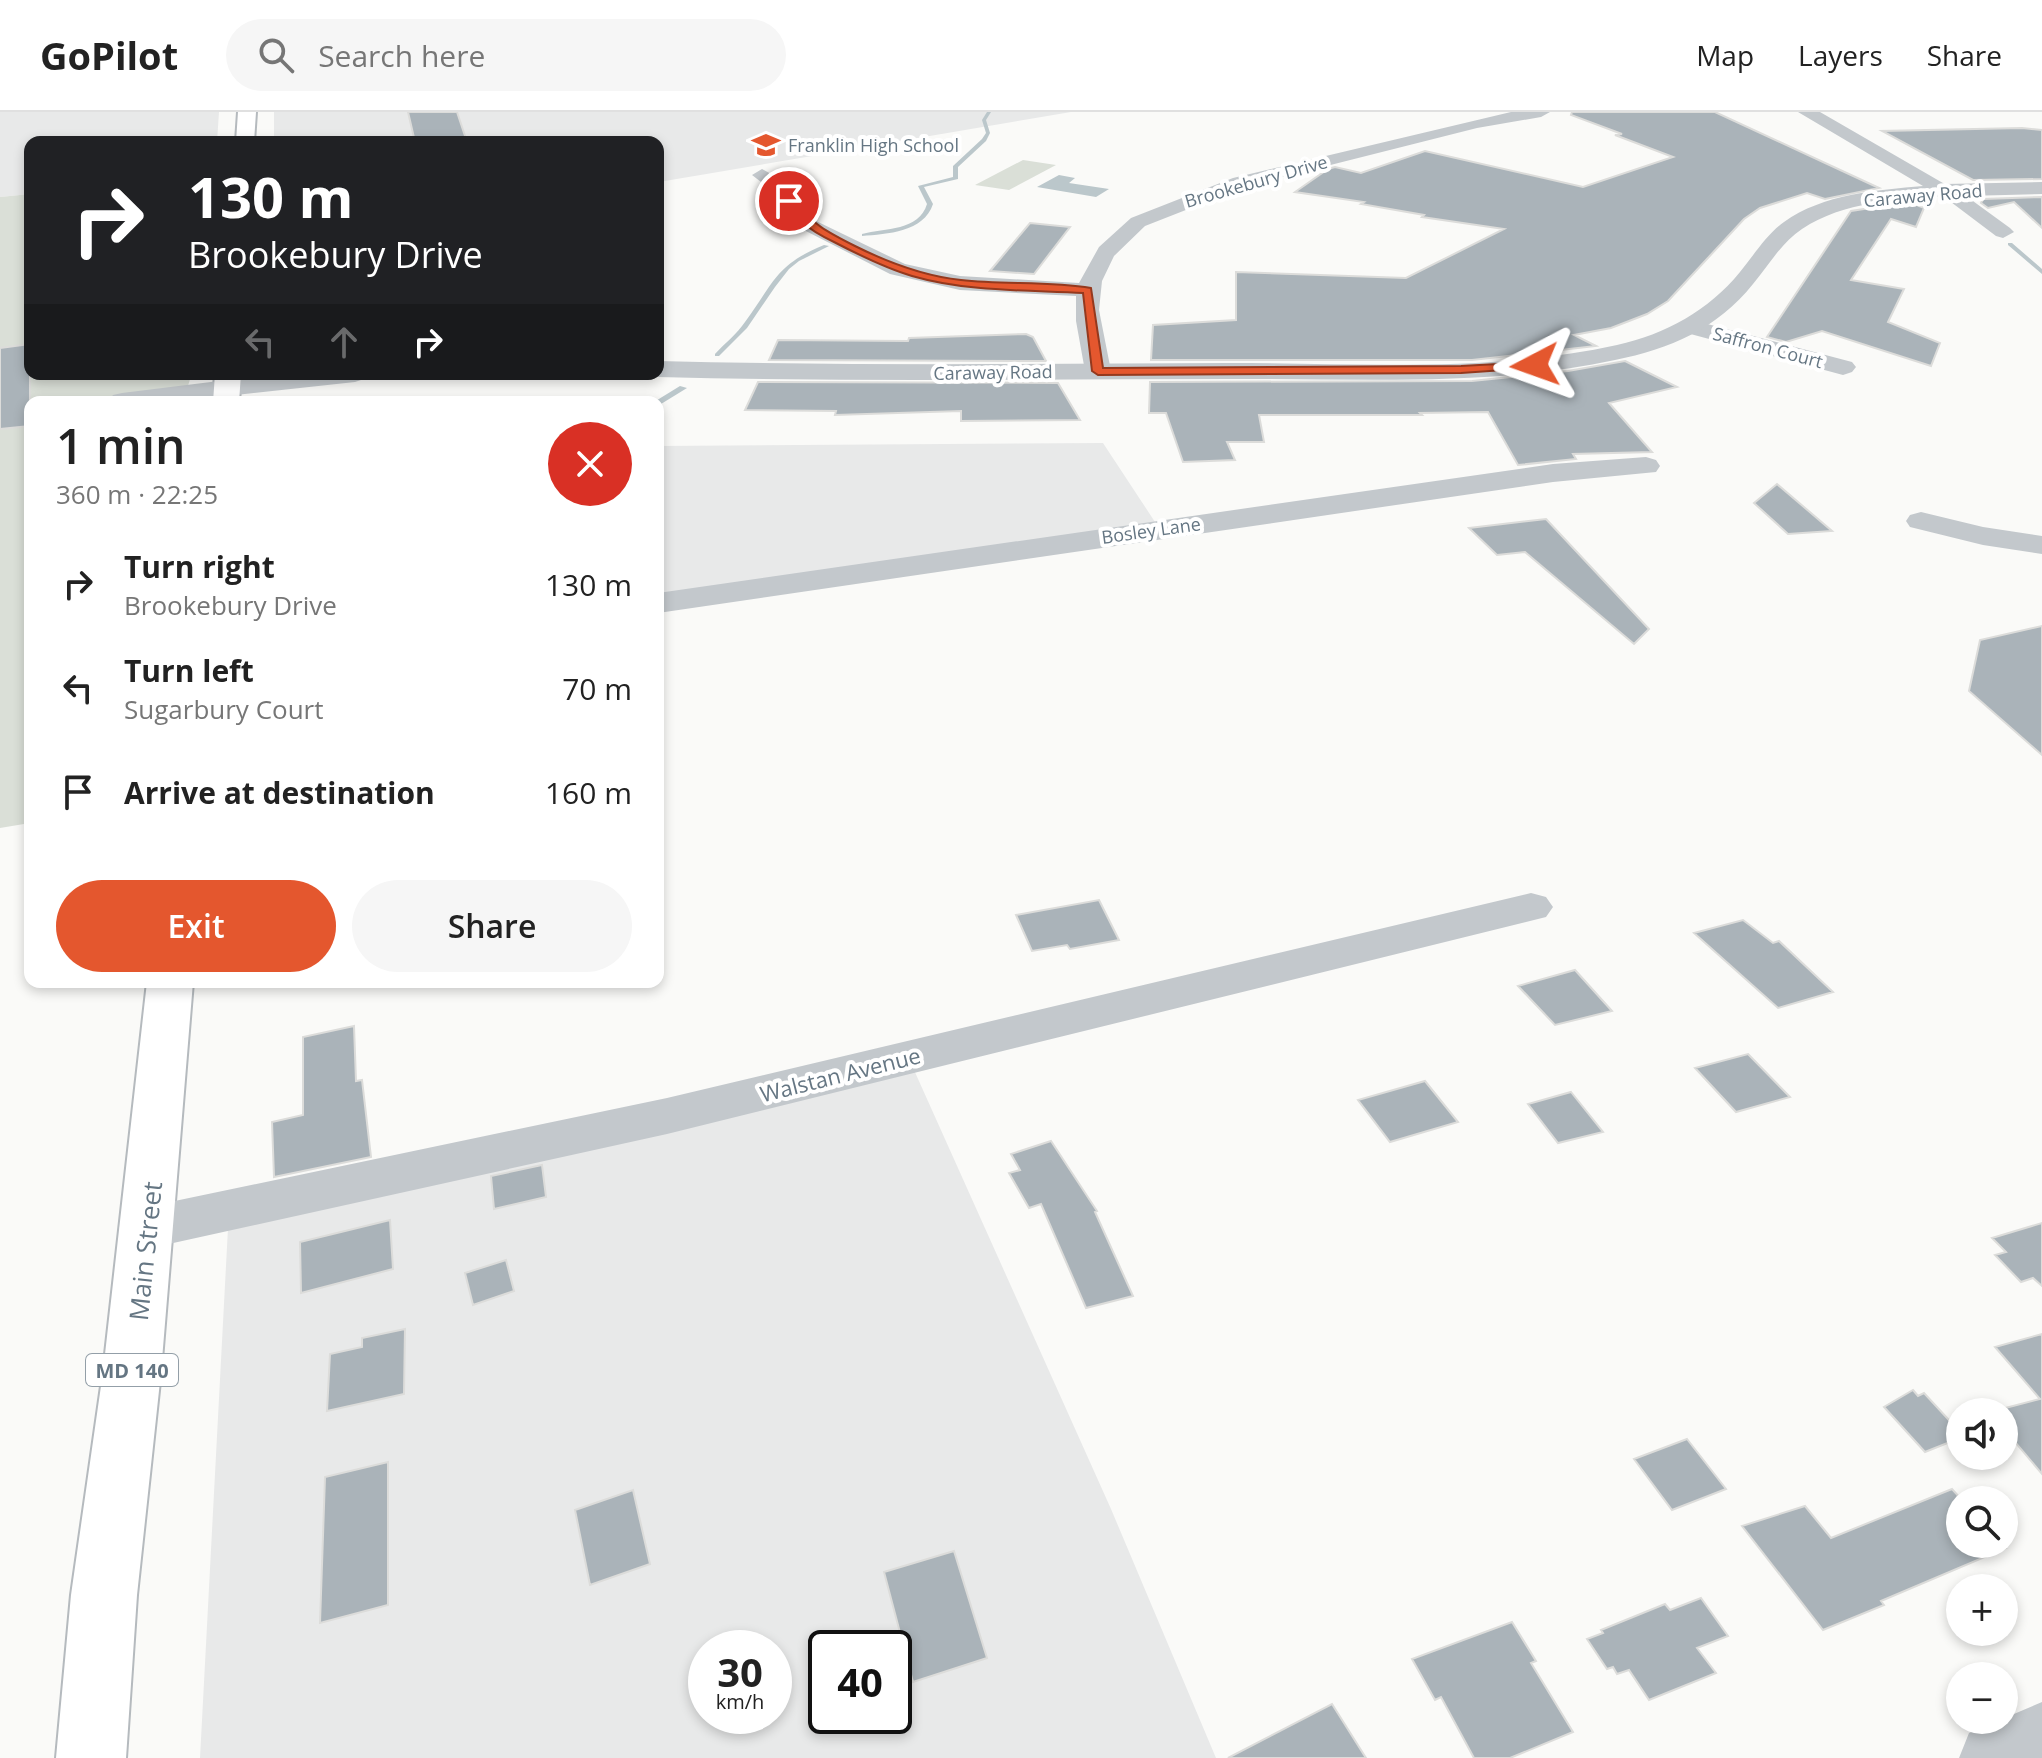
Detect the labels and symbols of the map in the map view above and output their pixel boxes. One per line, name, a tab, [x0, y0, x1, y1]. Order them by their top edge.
school or university icon: Franklin High School	[751, 130, 781, 160]
place label: Franklin High School	[788, 133, 959, 157]
street label: Brookebury Drive	[1182, 149, 1330, 213]
pin	[755, 167, 823, 235]
street label: Caraway Road	[1863, 178, 1983, 212]
street label: Saffron Court	[1710, 321, 1826, 373]
position arrow	[1493, 323, 1577, 407]
street label: Caraway Road	[933, 359, 1053, 385]
street label: Bosley Lane	[1100, 511, 1202, 549]
street label: Walstan Avenue	[757, 1040, 923, 1108]
street label: Main Street	[120, 1180, 170, 1322]
road number: MD 140	[86, 1354, 178, 1386]
speed limit sign: 40	[808, 1630, 912, 1734]

